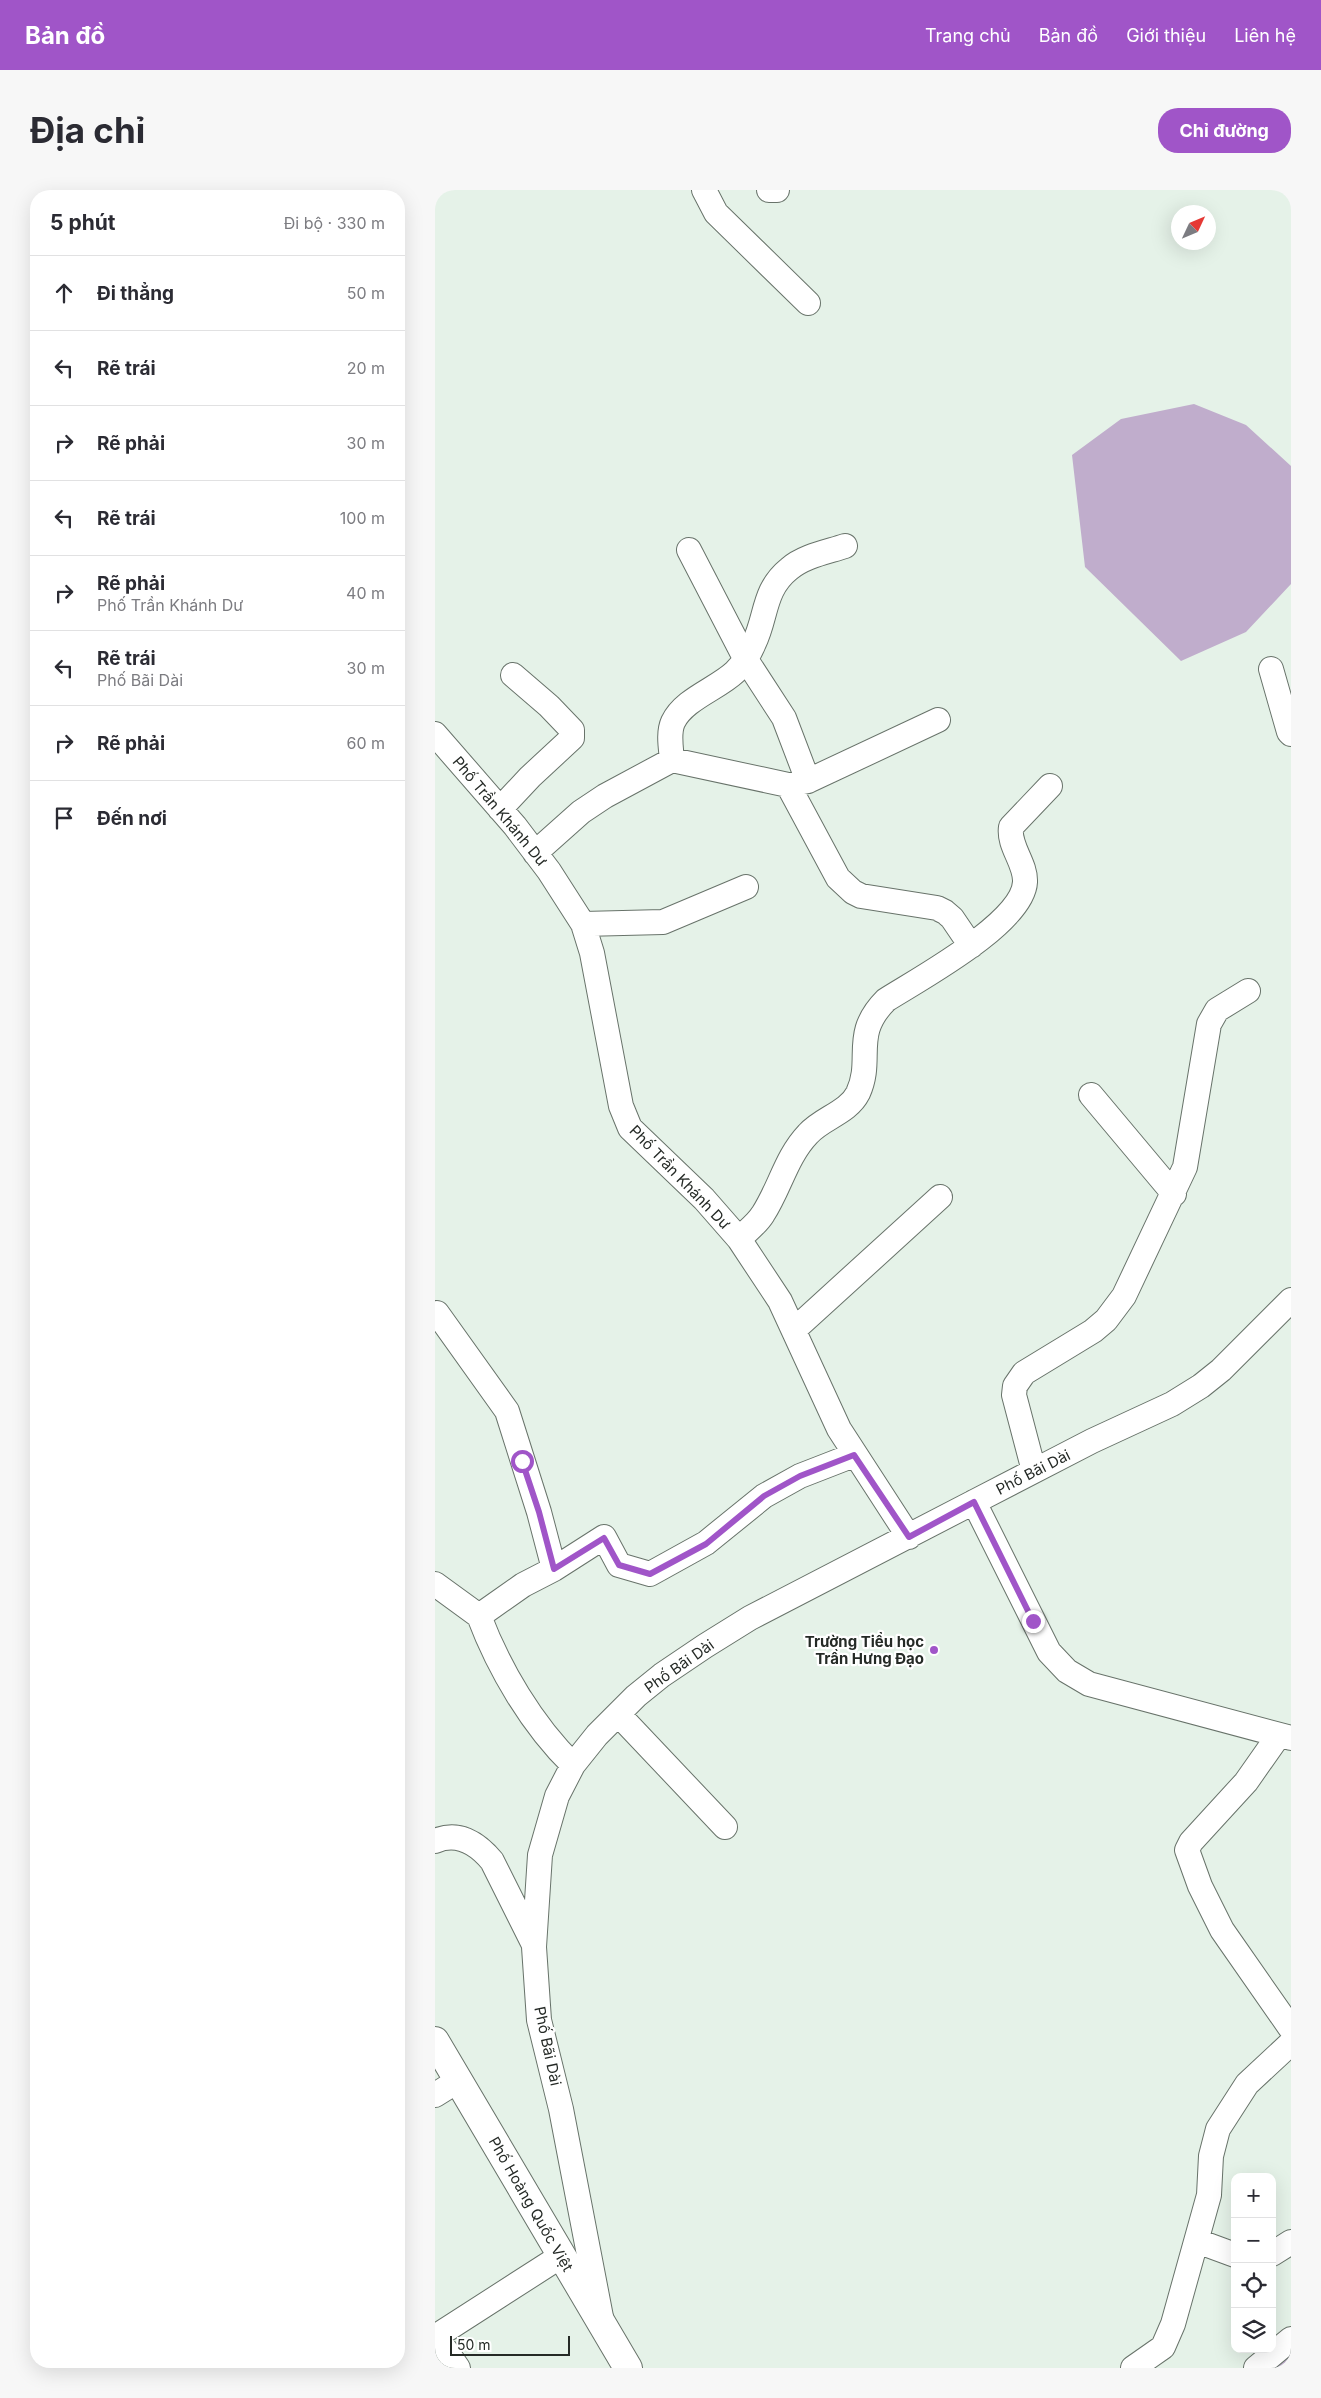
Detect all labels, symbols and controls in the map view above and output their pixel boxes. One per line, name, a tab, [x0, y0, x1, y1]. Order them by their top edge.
text: Bản đồ	[25, 21, 105, 50]
text: Trang chủ	[925, 25, 1011, 46]
text: Bản đồ	[1039, 25, 1098, 46]
text: Giới thiệu	[1126, 25, 1206, 46]
text: Liên hệ	[1234, 25, 1296, 46]
button: Chỉ đường	[1158, 108, 1291, 153]
text: Địa chỉ	[30, 109, 145, 151]
north arrow	[1171, 205, 1216, 250]
text: 5 phút	[50, 210, 115, 235]
text: Đi bộ · 330 m	[284, 213, 385, 233]
icon: ahead	[50, 279, 78, 307]
text: Đi thẳng	[97, 282, 174, 305]
text: 50 m	[347, 283, 385, 303]
icon: left	[50, 354, 78, 382]
text: Rẽ trái	[97, 357, 156, 380]
text: 20 m	[347, 358, 385, 378]
icon: right	[50, 429, 78, 457]
text: Rẽ phải	[97, 432, 165, 455]
text: 30 m	[347, 433, 385, 453]
icon: left	[50, 504, 78, 532]
text: Rẽ trái	[97, 507, 156, 530]
text: 100 m	[340, 508, 385, 528]
text: Rẽ phải	[97, 572, 165, 595]
icon: right	[50, 579, 78, 607]
text: 40 m	[346, 583, 385, 603]
text: Phố Trần Khánh Dư	[97, 595, 243, 615]
text: Rẽ trái	[97, 647, 156, 670]
icon: left	[50, 654, 78, 682]
text: 30 m	[347, 658, 385, 678]
text: Phố Bãi Dài	[97, 670, 183, 690]
icon: right	[50, 729, 78, 757]
text: Rẽ phải	[97, 732, 165, 755]
text: 60 m	[346, 733, 385, 753]
street label: Phố Trần Khánh Dư	[449, 752, 551, 870]
icon: arrive	[50, 804, 78, 832]
text: Đến nơi	[97, 807, 167, 830]
street label: Phố Trần Khánh Dư	[626, 1121, 734, 1233]
street label: Phố Bãi Dài	[993, 1445, 1073, 1499]
route start	[511, 1450, 534, 1473]
route end	[1022, 1610, 1045, 1633]
place label: Trường Tiểu học Trần Hưng Đạo	[805, 1632, 924, 1668]
street label: Phố Bãi Dài	[641, 1635, 717, 1697]
marker: Trường Tiểu học Trần Hưng Đạo	[928, 1644, 940, 1656]
street label: Phố Bãi Dài	[530, 2005, 566, 2087]
street label: Phố Hoàng Quốc Việt	[485, 2133, 577, 2275]
map controls	[1231, 2173, 1276, 2353]
button: +	[1231, 2173, 1276, 2218]
button: −	[1231, 2218, 1276, 2263]
button: locate	[1231, 2263, 1276, 2308]
button: layers	[1231, 2308, 1276, 2353]
scale bar	[450, 2333, 570, 2356]
text: 50 m	[457, 2336, 491, 2353]

